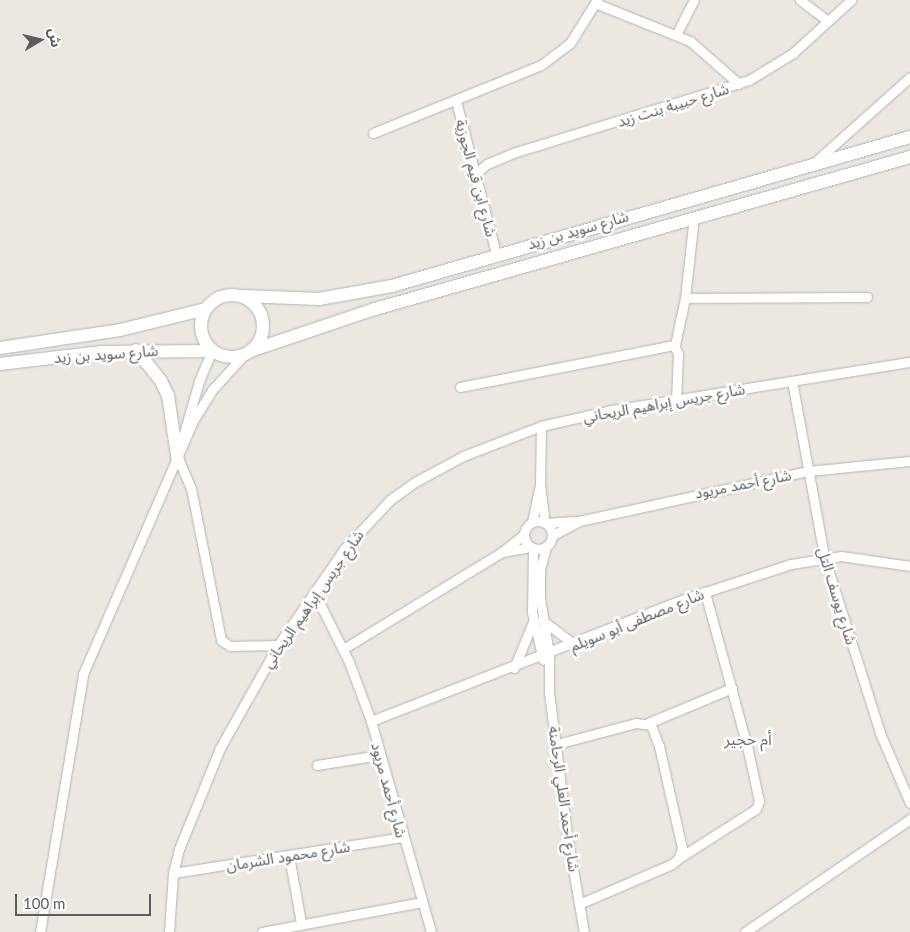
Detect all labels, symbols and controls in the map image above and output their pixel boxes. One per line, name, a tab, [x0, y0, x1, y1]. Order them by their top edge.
north arrow	[15, 15, 65, 65]
text: ش	[45, 27, 65, 48]
street label: شارع حبيبة بنت زيد	[615, 79, 731, 131]
street label: شارع ابن قيم الجوزية	[452, 117, 500, 239]
street label: شارع سويد بن زيد	[525, 207, 631, 253]
street label: شارع سويد بن زيد	[53, 341, 159, 367]
street label: شارع جريس إبراهيم الريحاني	[582, 380, 746, 426]
street label: شارع أحمد مريود	[693, 466, 793, 502]
street label: شارع جريس إبراهيم الريحاني	[258, 527, 368, 671]
street label: شارع يوسف التل	[814, 545, 860, 647]
street label: شارع مصطفى أبو سويلم	[567, 585, 707, 655]
street label: شارع أحمد العلي الرحامنة	[545, 725, 583, 873]
district label: أم حجير	[724, 729, 772, 749]
street label: شارع أحمد مريود	[368, 740, 410, 840]
street label: شارع محمود الشرمان	[225, 837, 351, 875]
scale bar	[18, 884, 154, 916]
text: 100 m	[23, 894, 65, 912]

